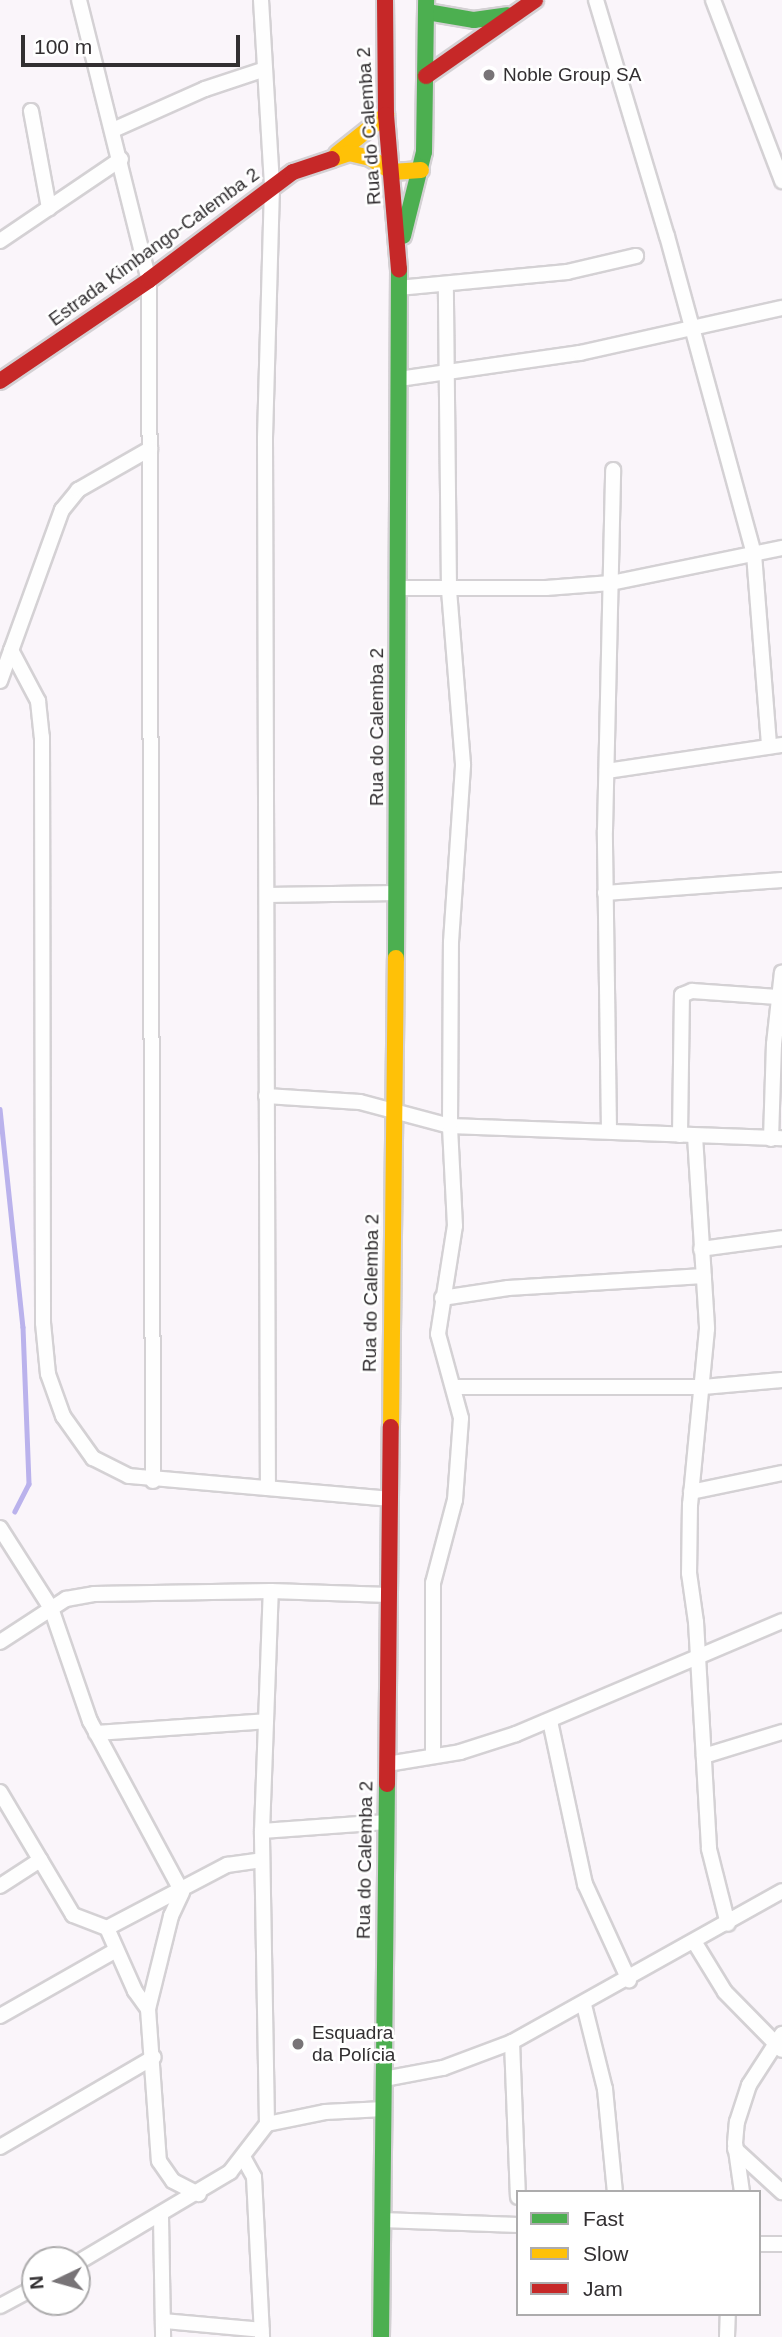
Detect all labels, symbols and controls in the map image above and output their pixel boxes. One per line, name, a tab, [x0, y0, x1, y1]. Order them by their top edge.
scale bar	[24, 21, 243, 65]
text: 100 m	[34, 35, 92, 58]
street label: Rua do Calemba 2	[352, 46, 386, 206]
place label: Noble Group SA	[503, 64, 641, 86]
marker: Noble Group SA	[481, 67, 497, 83]
street label: Estrada Kimbango-Calemba 2	[44, 163, 264, 331]
street label: Rua do Calemba 2	[366, 648, 388, 806]
street label: Rua do Calemba 2	[358, 1214, 384, 1372]
street label: Rua do Calemba 2	[352, 1781, 378, 1939]
place label: Esquadra da Polícia	[312, 2022, 395, 2066]
marker: Esquadra da Polícia	[290, 2036, 306, 2052]
legend	[516, 2190, 761, 2316]
text: Fast	[583, 2207, 624, 2230]
text: Slow	[583, 2242, 629, 2265]
north arrow	[21, 2246, 91, 2316]
text: N	[26, 2275, 48, 2290]
text: Jam	[583, 2277, 623, 2300]

